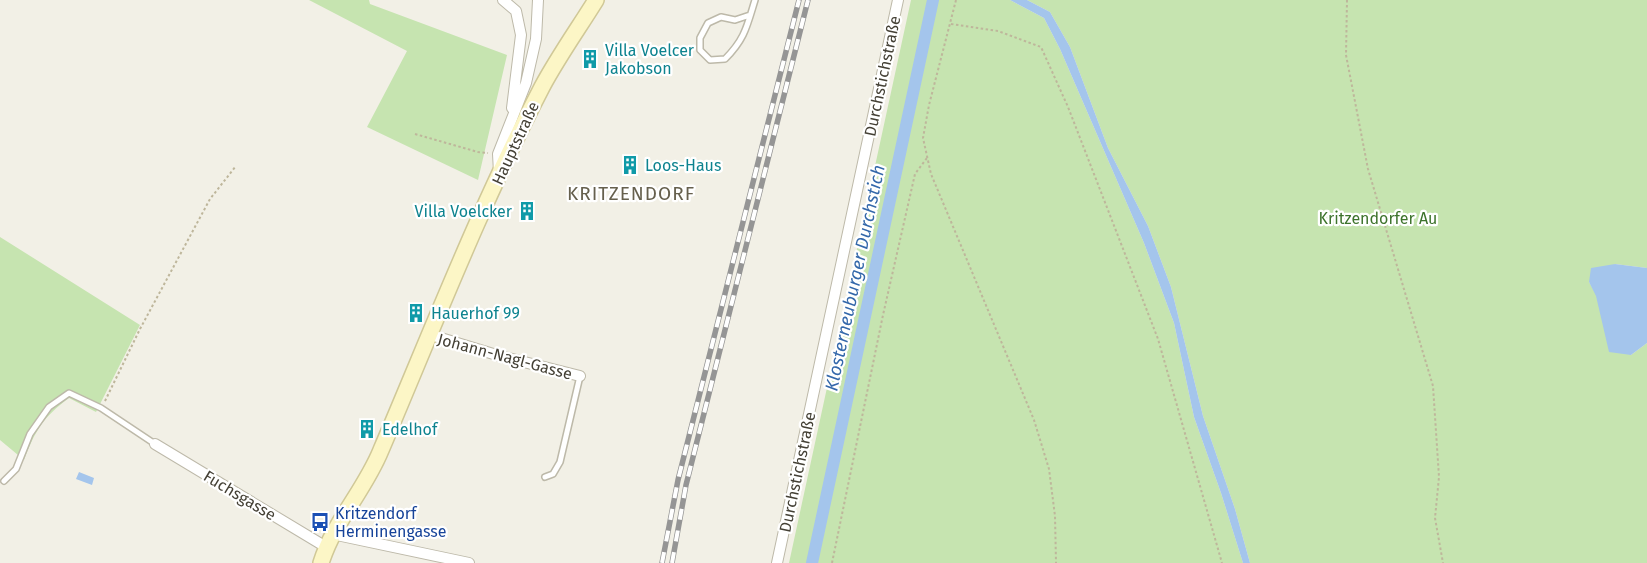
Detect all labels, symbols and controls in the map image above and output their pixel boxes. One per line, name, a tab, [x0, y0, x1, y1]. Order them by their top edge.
street label: Durchstichstraße	[860, 14, 905, 138]
place label: Villa Voelcer Jakobson	[605, 41, 695, 78]
building icon: Villa Voelcer Jakobson	[579, 48, 601, 70]
street label: Hauptstraße	[488, 98, 543, 188]
building icon: Loos-Haus	[619, 154, 641, 176]
place label: Loos-Haus	[645, 156, 721, 175]
water label: Klosterneuburger Durchstich	[820, 163, 890, 393]
district label: KRITZENDORF	[567, 182, 695, 205]
building icon: Villa Voelcker	[516, 200, 538, 222]
place label: Villa Voelcker	[415, 202, 513, 221]
park label: Kritzendorfer Au	[1319, 209, 1437, 228]
building icon: Hauerhof 99	[405, 302, 427, 324]
place label: Hauerhof 99	[431, 304, 520, 323]
street label: Johann-Nagl-Gasse	[436, 329, 574, 384]
street label: Durchstichstraße	[775, 410, 820, 534]
building icon: Edelhof	[356, 418, 378, 440]
place label: Edelhof	[382, 420, 439, 439]
street label: Fuchsgasse	[200, 466, 279, 524]
place label: Kritzendorf Herminengasse	[335, 504, 447, 541]
bus stop icon: Kritzendorf Herminengasse	[309, 511, 331, 533]

